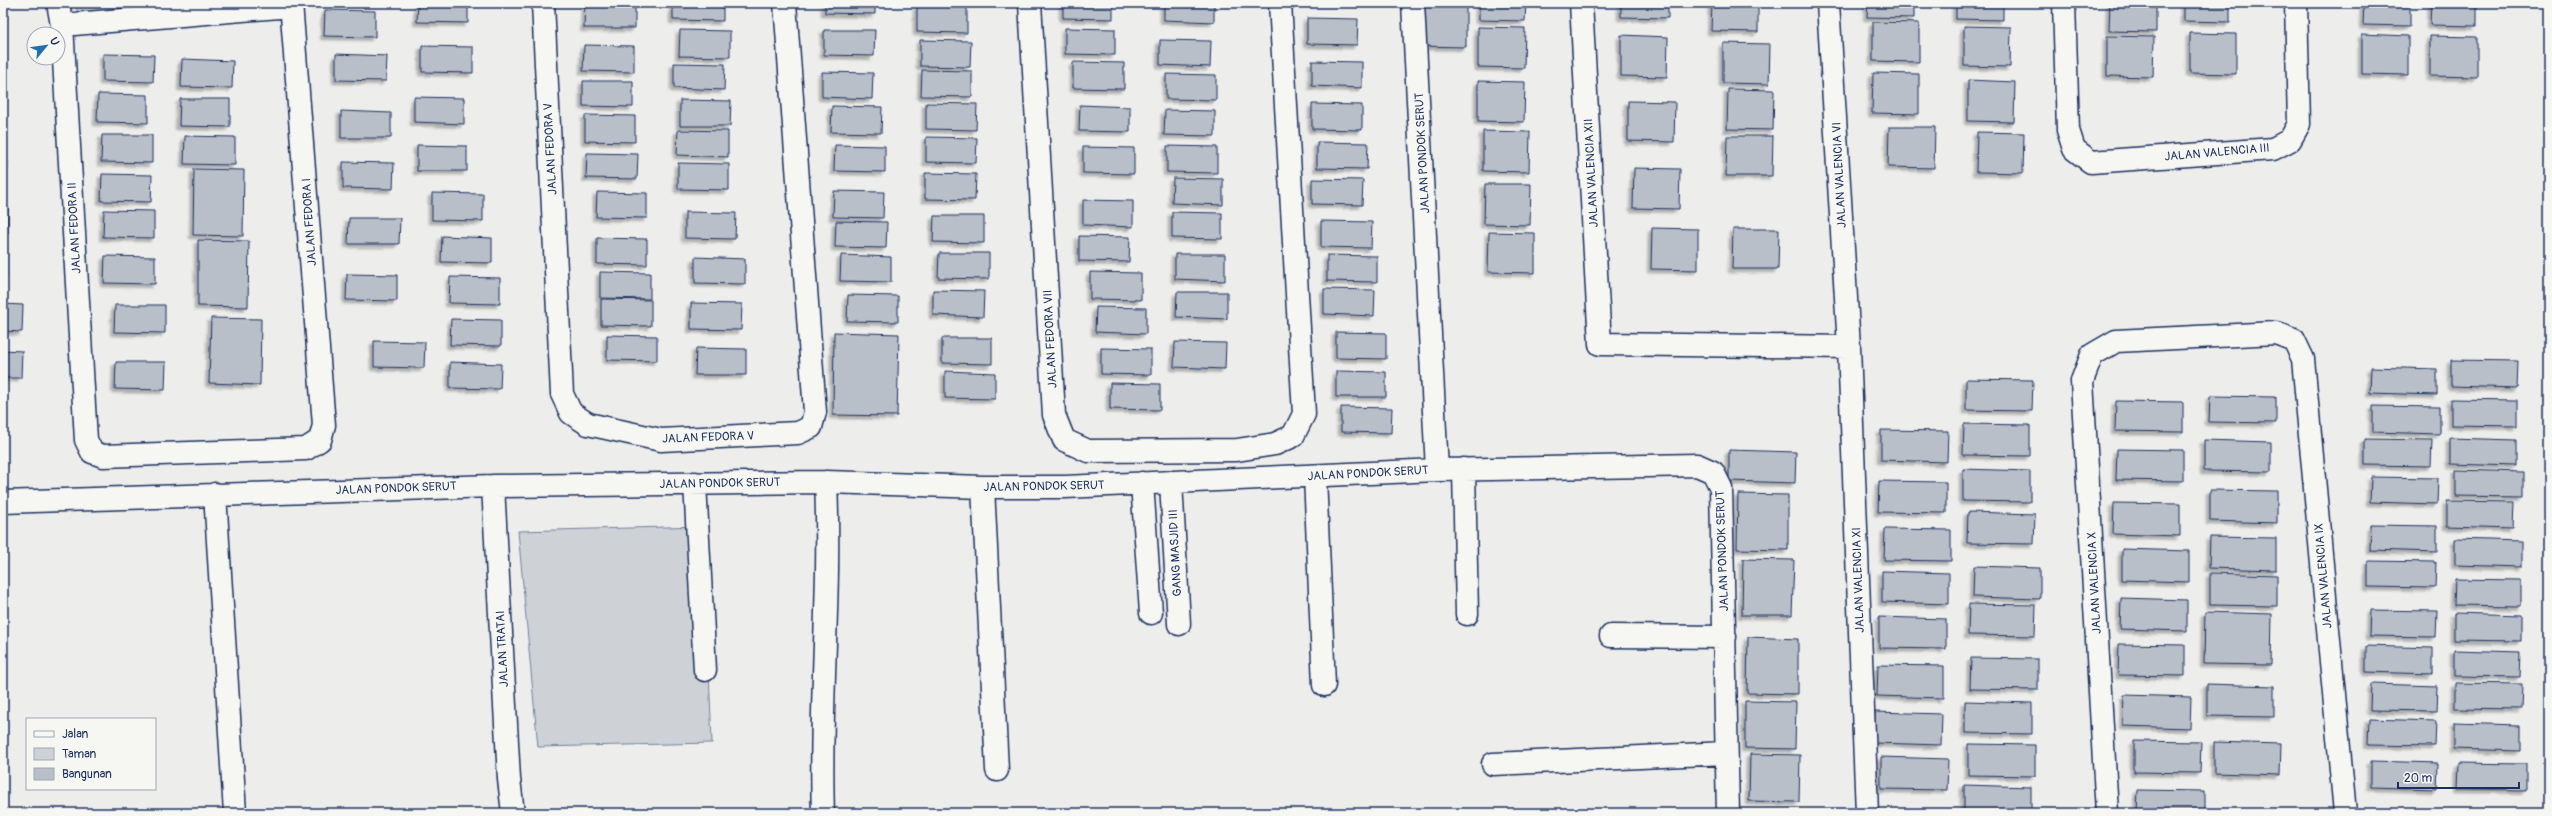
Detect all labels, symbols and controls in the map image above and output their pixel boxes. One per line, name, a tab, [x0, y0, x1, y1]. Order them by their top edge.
north arrow	[26, 26, 66, 66]
text: U	[47, 35, 62, 48]
street label: JALAN PONDOK SERUT	[1412, 92, 1433, 214]
street label: JALAN FEDORA V	[541, 103, 560, 195]
street label: JALAN VALENCIA XII	[1581, 118, 1602, 228]
street label: JALAN VALENCIA VI	[1829, 122, 1850, 228]
street label: JALAN VALENCIA III	[2164, 140, 2270, 165]
street label: JALAN FEDORA I	[299, 177, 320, 266]
street label: JALAN FEDORA II	[65, 182, 84, 274]
street label: JALAN FEDORA VII	[1040, 289, 1061, 389]
street label: JALAN FEDORA V	[662, 428, 754, 447]
street label: JALAN PONDOK SERUT	[1307, 463, 1429, 484]
street label: JALAN PONDOK SERUT	[659, 475, 781, 492]
street label: JALAN PONDOK SERUT	[983, 478, 1105, 495]
street label: JALAN PONDOK SERUT	[335, 479, 457, 498]
street label: JALAN PONDOK SERUT	[1713, 490, 1732, 612]
street label: GANG MASJID III	[1166, 509, 1185, 597]
street label: JALAN VALENCIA IX	[2311, 523, 2336, 629]
street label: JALAN VALENCIA XI	[1849, 527, 1868, 633]
street label: JALAN VALENCIA X	[2084, 531, 2105, 634]
street label: JALAN TRATAI	[493, 610, 512, 688]
legend	[26, 718, 156, 790]
text: Jalan	[62, 727, 88, 742]
text: Taman	[62, 747, 96, 762]
scale bar	[2398, 764, 2519, 790]
text: Bangunan	[62, 767, 112, 782]
text: 20 m	[2404, 771, 2433, 786]

